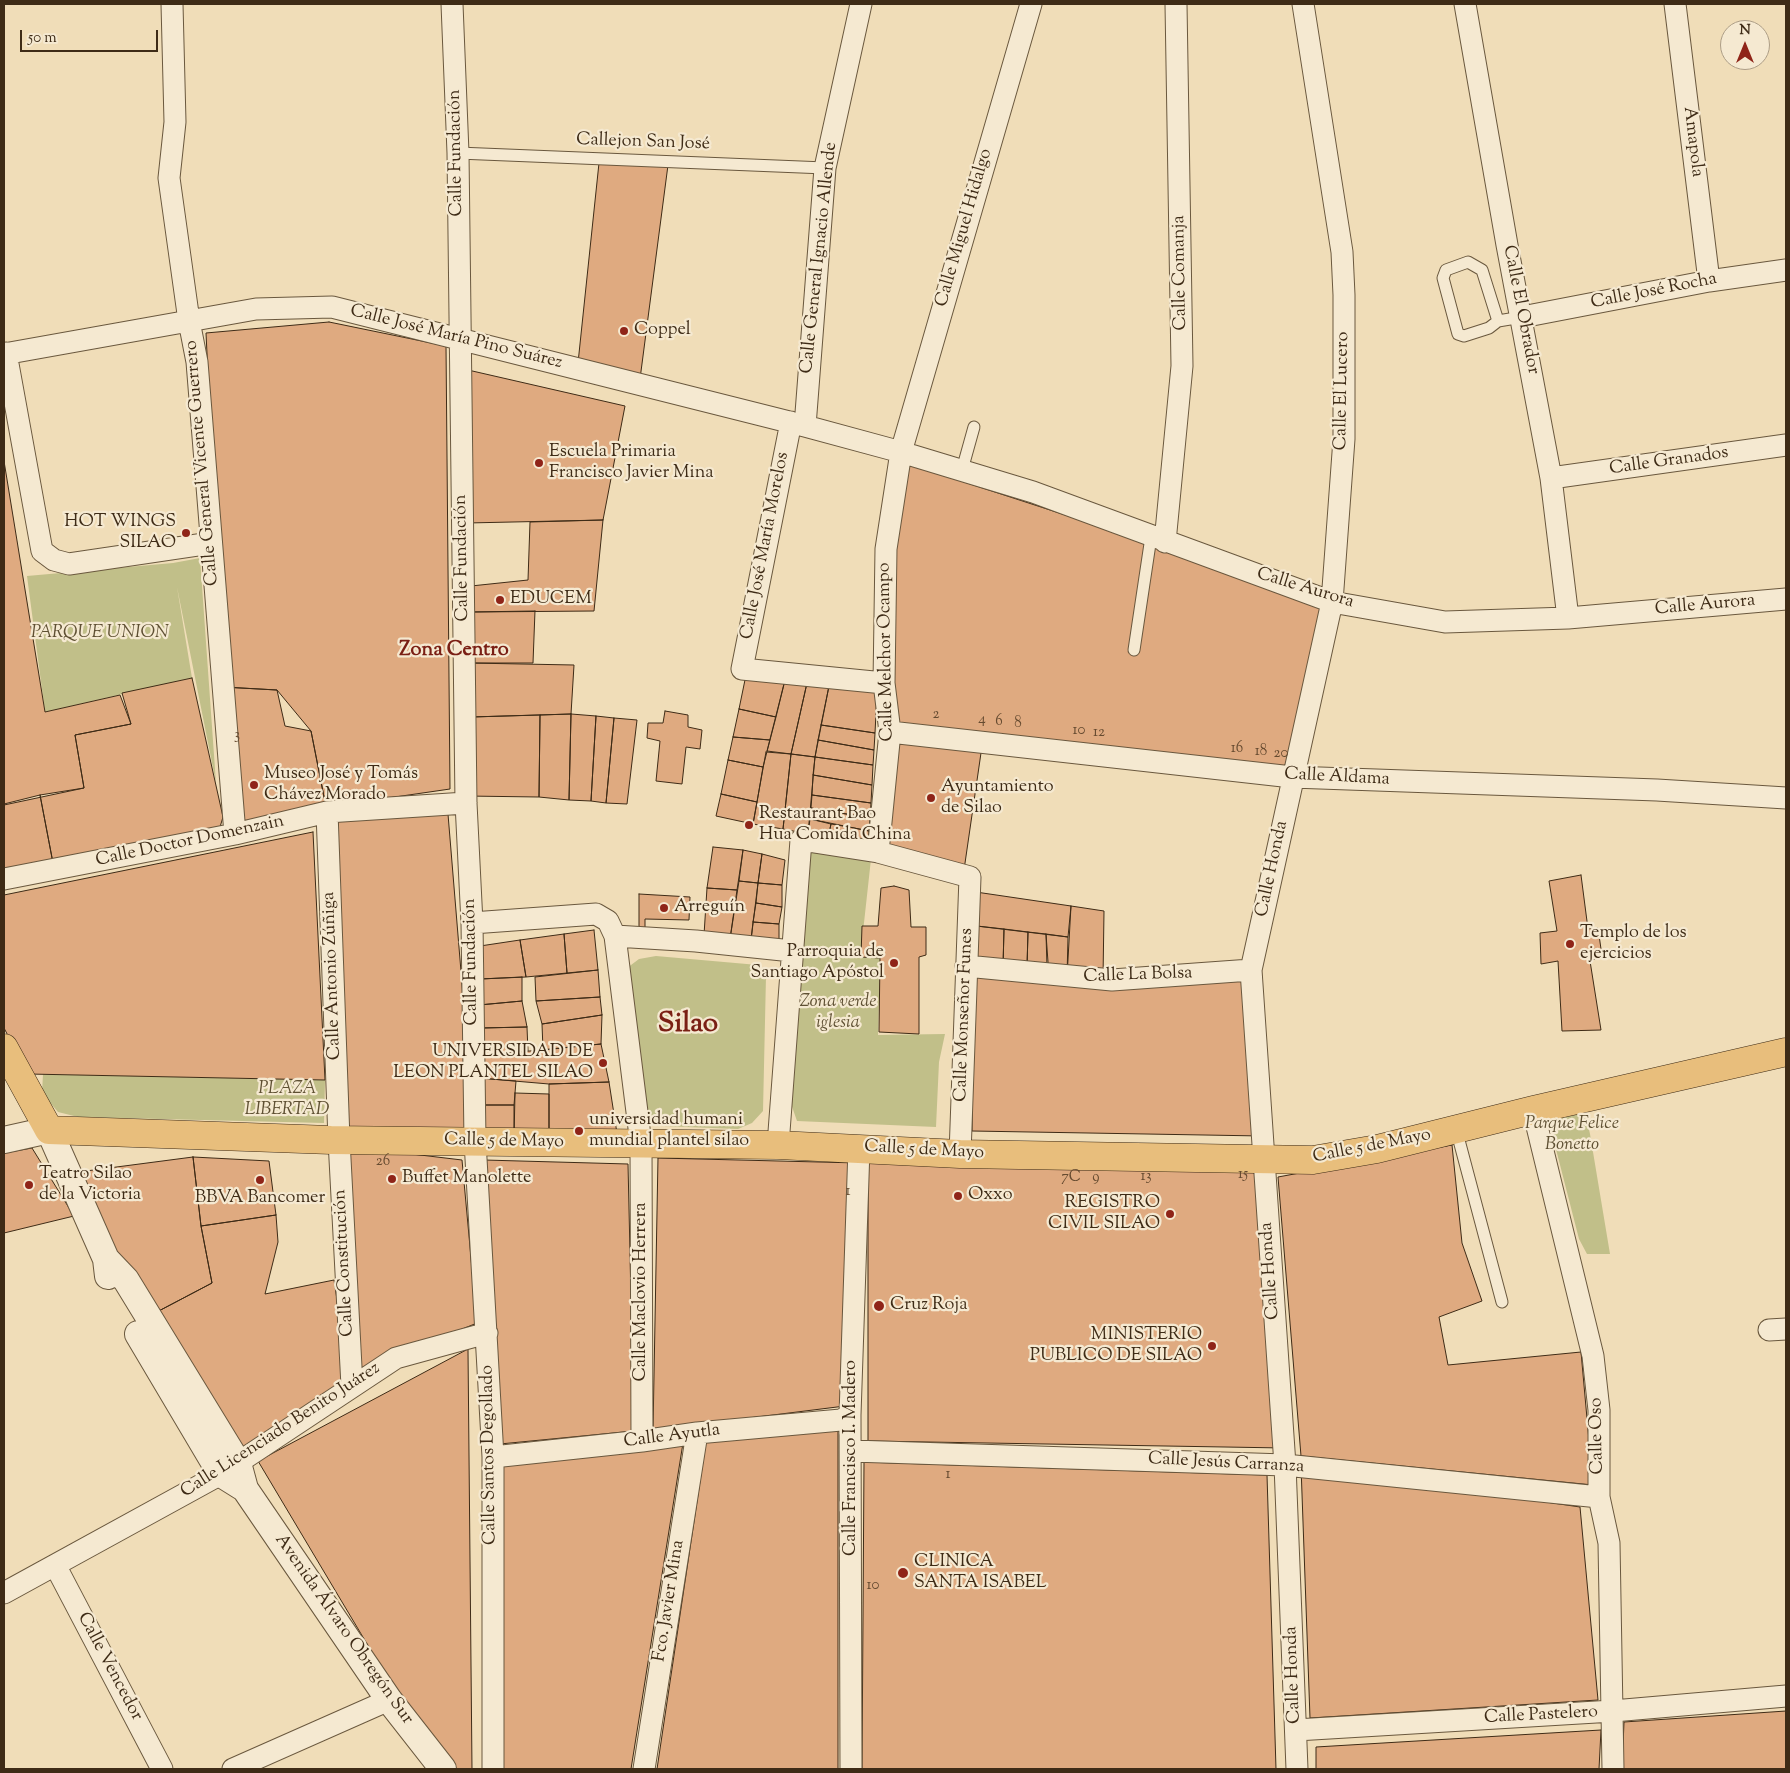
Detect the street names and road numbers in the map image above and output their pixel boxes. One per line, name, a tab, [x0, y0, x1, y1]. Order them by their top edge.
street label: Calle Fundación	[445, 89, 469, 217]
street label: Amapola	[1677, 106, 1707, 178]
street label: Callejon San José	[576, 130, 710, 156]
street label: Calle General Ignacio Allende	[797, 141, 843, 375]
street label: Calle Miguel Hidalgo	[932, 146, 998, 310]
street label: Calle Comanja	[1169, 215, 1193, 331]
street label: Calle El Obrador	[1497, 244, 1543, 376]
street label: Calle José Rocha	[1589, 269, 1719, 315]
street label: Calle José María Pino Suárez	[348, 301, 564, 375]
street label: Calle El Lucero	[1331, 331, 1355, 451]
street label: Calle General Vicente Guerrero	[182, 339, 224, 587]
street label: Calle Granados	[1608, 443, 1730, 481]
street label: Calle José María Morelos	[737, 450, 795, 642]
street label: Calle Fundación	[451, 494, 475, 622]
street label: Calle Melchor Ocampo	[875, 562, 899, 742]
street label: Calle Aurora	[1254, 564, 1356, 614]
street label: Calle Aurora	[1654, 591, 1756, 621]
street label: Calle Aldama	[1284, 764, 1390, 792]
street label: Calle Doctor Domenzain	[94, 811, 286, 873]
street label: Calle Honda	[1252, 819, 1294, 919]
street label: Calle Antonio Zúñiga	[319, 892, 347, 1060]
street label: Calle Fundación	[460, 898, 484, 1026]
street label: Calle Monseñor Funes	[951, 928, 979, 1102]
street label: Calle La Bolsa	[1083, 963, 1193, 989]
street label: Calle 5 de Mayo	[1311, 1125, 1433, 1169]
street label: Calle 5 de Mayo	[444, 1130, 564, 1154]
street label: Calle 5 de Mayo	[864, 1137, 984, 1165]
street label: Calle Constitución	[330, 1189, 360, 1337]
street label: Calle Maclovio Herrera	[631, 1202, 653, 1382]
street label: Calle Honda	[1257, 1222, 1285, 1320]
street label: Calle Licenciado Benito Juárez	[177, 1358, 385, 1504]
street label: Calle Francisco I. Madero	[841, 1360, 863, 1556]
street label: Calle Santos Degollado	[478, 1365, 502, 1545]
street label: Calle Oso	[1587, 1397, 1609, 1475]
street label: Calle Ayutla	[622, 1420, 722, 1454]
street label: Calle Jesús Carranza	[1147, 1449, 1305, 1479]
street label: Avenida Álvaro Obregón Sur	[269, 1531, 417, 1729]
street label: Fco. Javier Mina	[650, 1539, 690, 1663]
street label: Calle Vencedor	[71, 1609, 147, 1725]
street label: Calle Honda	[1282, 1626, 1306, 1724]
street label: Calle Pastelero	[1483, 1702, 1599, 1730]

